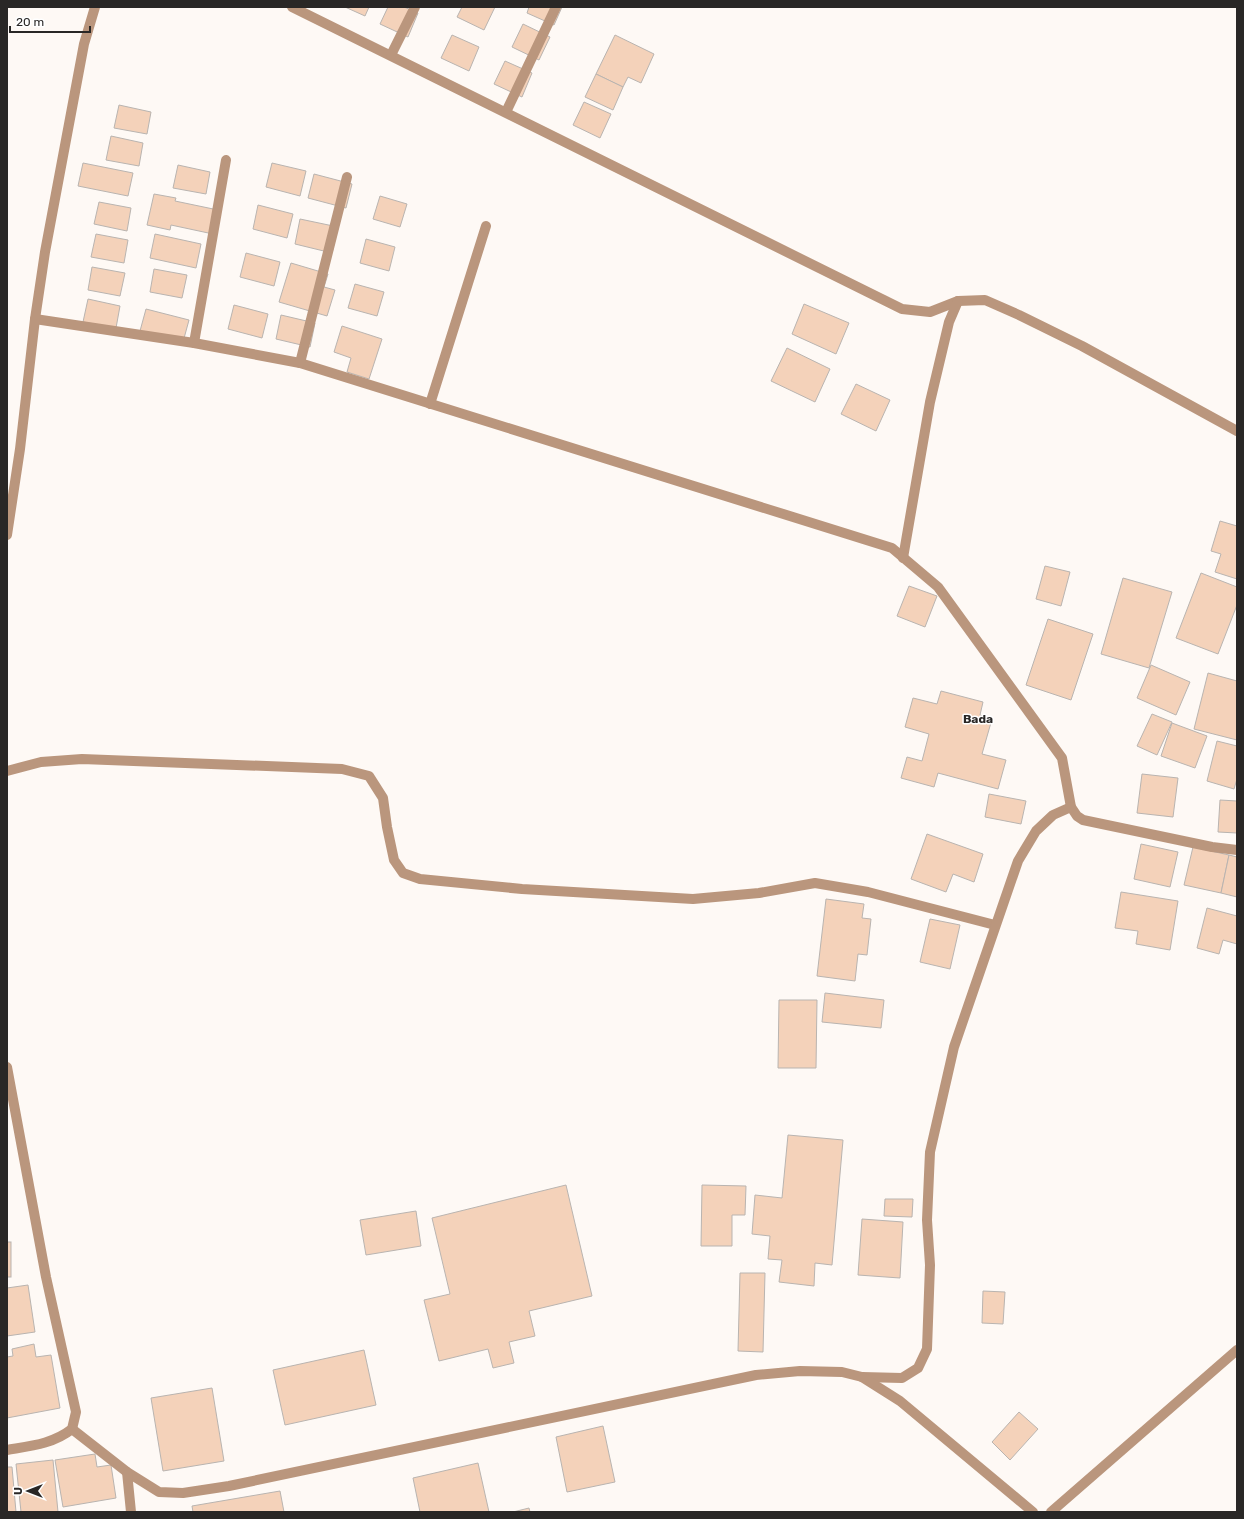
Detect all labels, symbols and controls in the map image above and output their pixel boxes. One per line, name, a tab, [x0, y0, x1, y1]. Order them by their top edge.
scale bar	[10, 8, 90, 34]
text: 20 m	[16, 15, 44, 29]
district label: Bada	[963, 712, 993, 726]
north arrow	[8, 1471, 48, 1511]
text: U	[12, 1487, 25, 1495]

